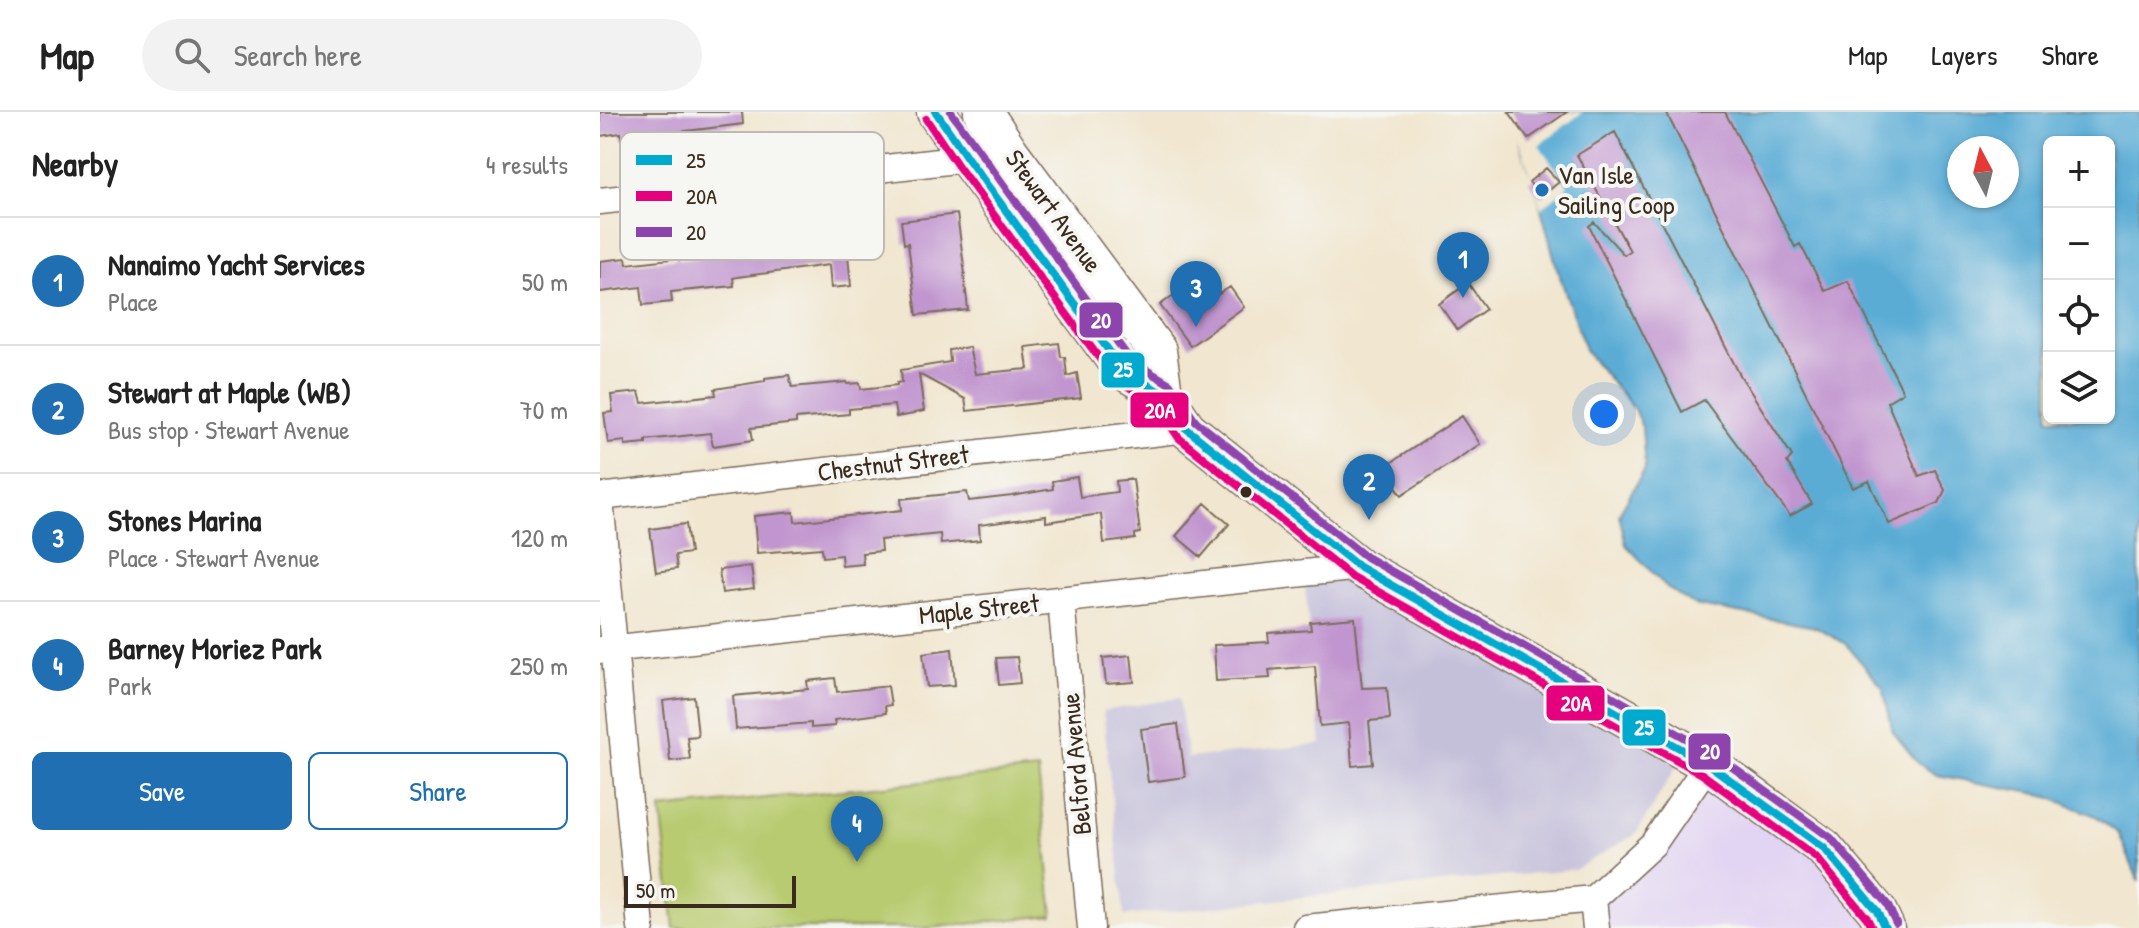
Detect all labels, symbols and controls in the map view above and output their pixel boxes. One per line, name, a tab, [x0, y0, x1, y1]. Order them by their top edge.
search box	[142, 19, 702, 91]
text: Map	[40, 29, 94, 81]
icon: search	[170, 33, 214, 77]
text: Search here	[234, 35, 362, 75]
text: Map	[1848, 36, 1888, 74]
text: Layers	[1932, 36, 1997, 74]
text: Share	[2041, 36, 2099, 74]
legend	[620, 132, 884, 260]
north arrow	[1947, 136, 2019, 208]
map controls	[2043, 136, 2115, 424]
button: +	[2043, 136, 2115, 208]
text: Nearby	[32, 141, 118, 187]
street label: Stewart Avenue	[998, 142, 1111, 279]
text: 25	[686, 145, 706, 175]
text: 4 results	[486, 147, 568, 182]
place label: Van Isle Sailing Coop	[1558, 157, 1674, 222]
text: 20A	[686, 181, 717, 211]
marker: Van Isle Sailing Coop	[1533, 181, 1551, 199]
button: −	[2043, 208, 2115, 280]
text: 20	[686, 217, 706, 247]
pin: 1	[1437, 232, 1489, 298]
text: Nanaimo Yacht Services	[108, 244, 365, 284]
pin: 3	[1170, 261, 1222, 327]
text: 1	[53, 264, 63, 299]
text: 50 m	[522, 264, 568, 299]
button: locate	[2043, 280, 2115, 352]
text: Place	[108, 284, 158, 319]
line badge: 20	[1078, 301, 1124, 339]
text: 20	[1091, 305, 1111, 335]
line badge: 25	[1100, 351, 1146, 389]
button: layers	[2043, 352, 2115, 424]
text: 25	[1113, 354, 1133, 384]
text: Stewart at Maple (WB)	[108, 372, 351, 412]
line badge: 20A	[1129, 391, 1190, 429]
text: 2	[52, 392, 64, 427]
text: 70 m	[520, 392, 568, 427]
your location	[1584, 394, 1624, 434]
text: 20A	[1145, 395, 1176, 425]
text: Bus stop · Stewart Avenue	[108, 412, 350, 447]
street label: Chestnut Street	[815, 436, 972, 489]
pin: 2	[1343, 454, 1395, 520]
unlabelled marker	[1238, 484, 1254, 500]
text: Stones Marina	[108, 500, 261, 540]
text: 3	[52, 520, 64, 555]
text: 120 m	[511, 520, 568, 555]
text: Place · Stewart Avenue	[108, 540, 320, 575]
street label: Maple Street	[917, 585, 1042, 632]
text: Barney Moriez Park	[108, 628, 322, 668]
text: 4	[53, 648, 63, 683]
text: 250 m	[510, 648, 568, 683]
text: Park	[108, 668, 152, 703]
line badge: 20A	[1545, 684, 1606, 722]
text: 20A	[1561, 688, 1592, 718]
street label: Belford Avenue	[1052, 692, 1099, 836]
line badge: 25	[1621, 708, 1667, 747]
text: 25	[1634, 712, 1654, 742]
line badge: 20	[1687, 732, 1732, 771]
text: 20	[1700, 736, 1720, 766]
button: Save	[32, 752, 292, 830]
button: Share	[308, 752, 568, 830]
pin: 4	[831, 796, 883, 862]
scale bar	[624, 872, 796, 908]
text: 50 m	[636, 875, 675, 905]

